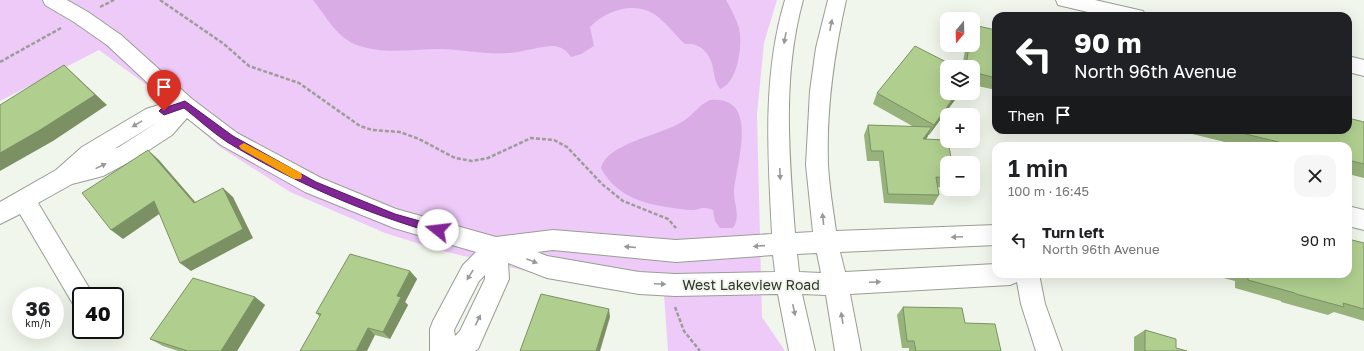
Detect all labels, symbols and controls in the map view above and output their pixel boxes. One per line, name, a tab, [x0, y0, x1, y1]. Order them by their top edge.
north arrow	[940, 12, 980, 52]
map controls	[940, 12, 980, 196]
one-way arrow	[828, 19, 834, 31]
text: 90 m	[1074, 26, 1141, 59]
icon: left	[1008, 28, 1060, 80]
one-way arrow	[782, 32, 788, 44]
button: layers	[940, 60, 980, 100]
text: North 96th Avenue	[1074, 60, 1237, 82]
pin	[147, 70, 181, 111]
icon: arrive	[153, 76, 175, 98]
icon: arrive	[1052, 104, 1074, 126]
text: Then	[1008, 106, 1044, 124]
button: +	[940, 108, 980, 148]
one-way arrow	[131, 121, 143, 128]
text: 1 min	[1008, 153, 1068, 182]
button: close	[1294, 155, 1336, 197]
button: −	[940, 156, 980, 196]
one-way arrow	[95, 163, 107, 169]
one-way arrow	[776, 168, 783, 180]
text: 100 m · 16:45	[1008, 183, 1089, 199]
position arrow	[417, 209, 459, 251]
one-way arrow	[820, 213, 827, 225]
text: Turn left	[1042, 223, 1104, 241]
icon: left	[1008, 229, 1030, 251]
text: 90 m	[1301, 231, 1336, 249]
one-way arrow	[951, 233, 963, 240]
text: North 96th Avenue	[1042, 241, 1160, 257]
one-way arrow	[753, 242, 765, 249]
one-way arrow	[624, 244, 636, 251]
one-way arrow	[527, 259, 539, 265]
one-way arrow	[466, 270, 474, 281]
street label: West Lakeview Road	[682, 276, 820, 293]
one-way arrow	[869, 279, 882, 285]
one-way arrow	[654, 281, 667, 287]
speed limit sign: 40	[72, 287, 124, 339]
text: 36	[26, 296, 50, 320]
one-way arrow	[791, 304, 797, 316]
one-way arrow	[839, 312, 845, 324]
one-way arrow	[475, 314, 481, 326]
text: km/h	[25, 317, 51, 329]

